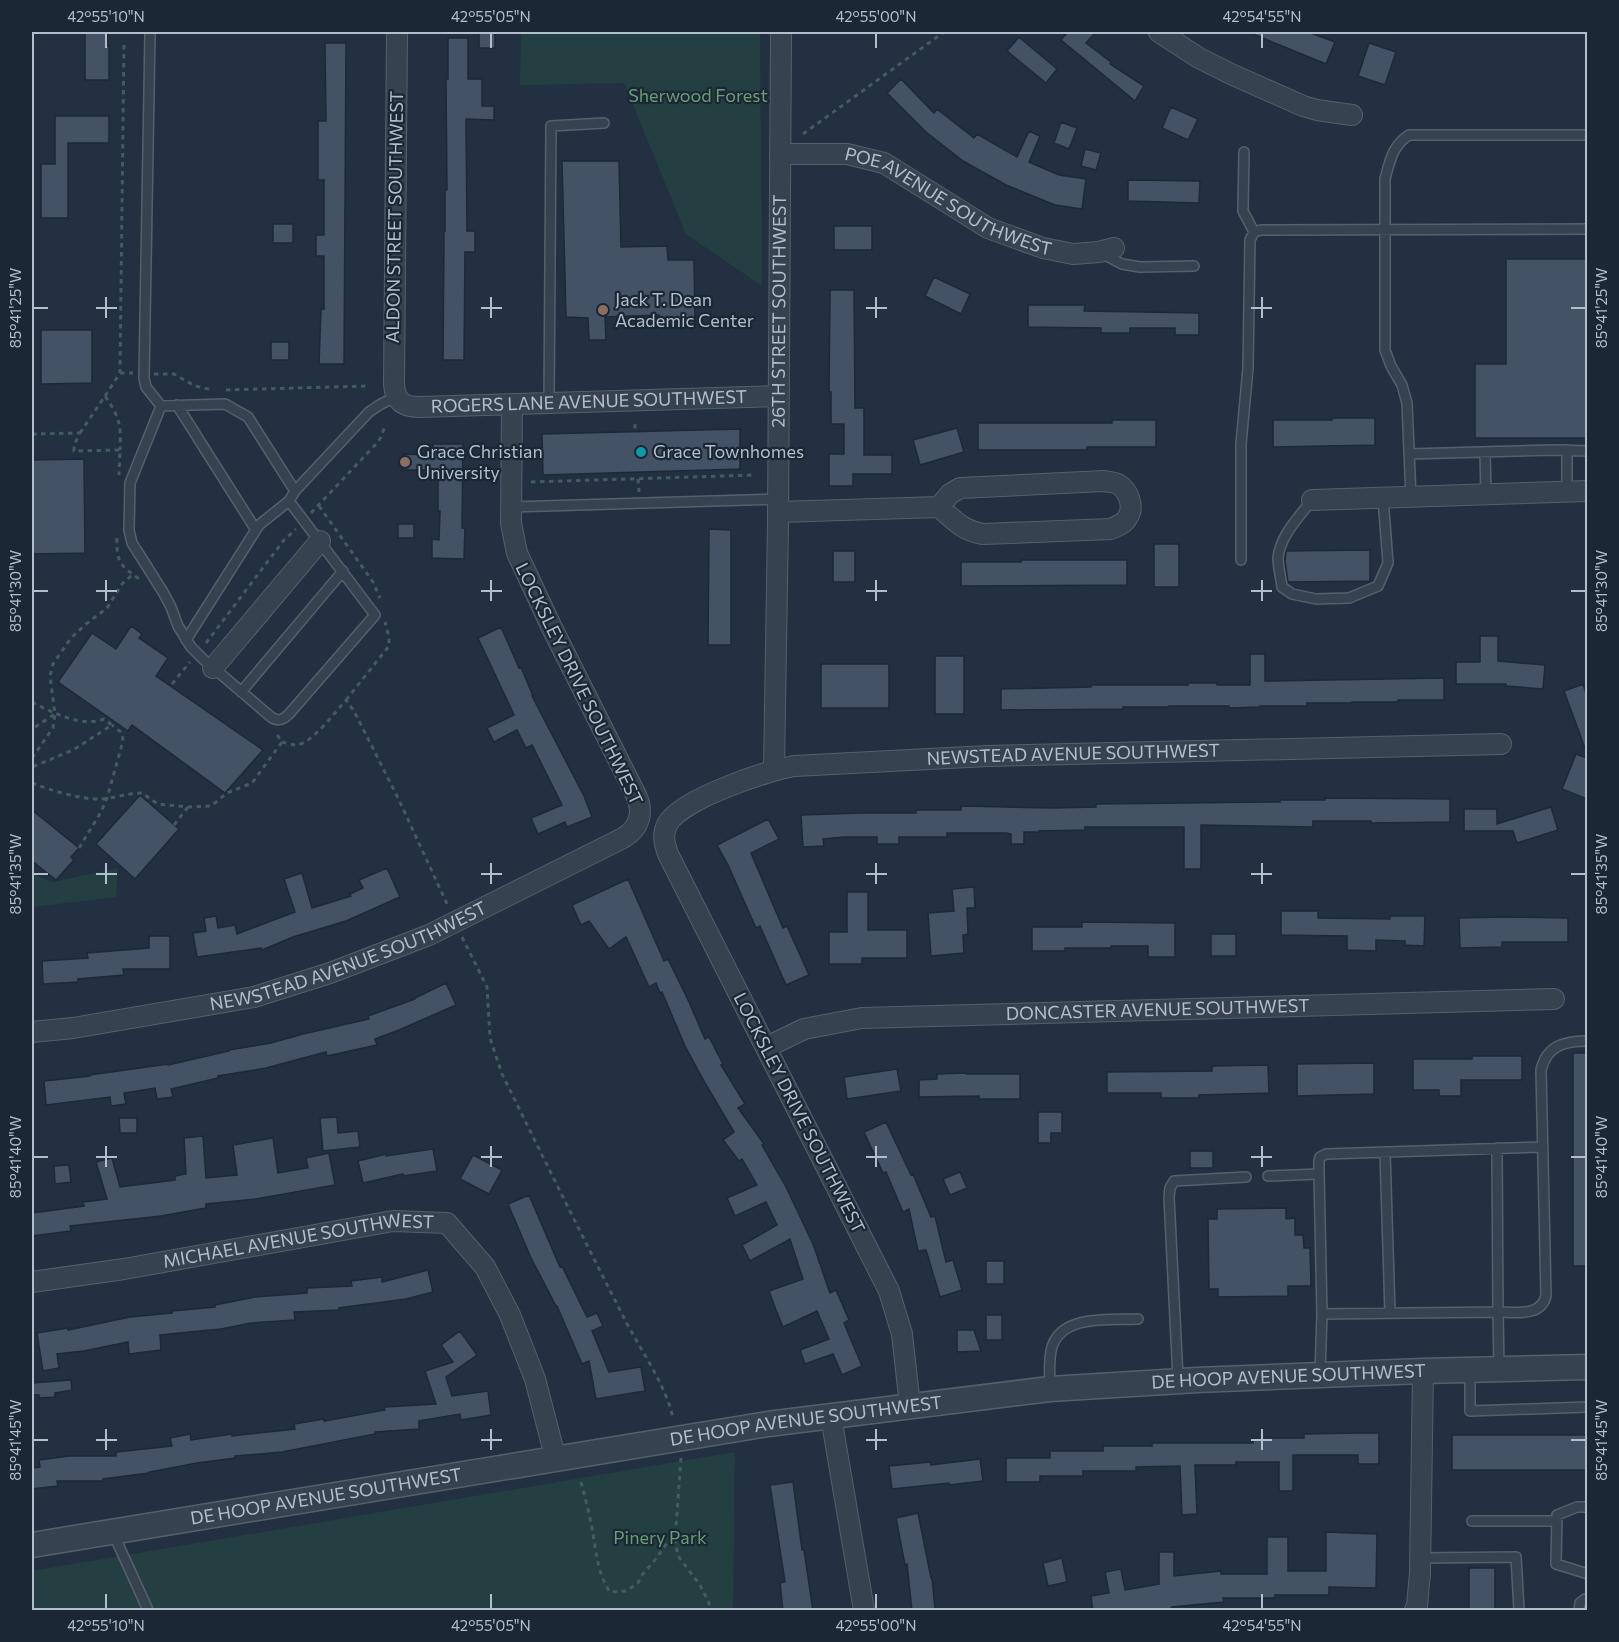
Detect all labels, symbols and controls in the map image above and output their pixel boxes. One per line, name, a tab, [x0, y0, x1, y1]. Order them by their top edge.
text: 42°55'10"N	[67, 7, 145, 25]
text: 42°55'05"N	[451, 7, 531, 25]
text: 42°55'00"N	[836, 7, 917, 25]
text: 42°54'55"N	[1222, 7, 1302, 25]
park label: Sherwood Forest	[628, 84, 768, 106]
street label: ALDON STREET SOUTHWEST	[381, 91, 407, 343]
street label: POE AVENUE SOUTHWEST	[843, 142, 1054, 259]
street label: 26TH STREET SOUTHWEST	[767, 194, 790, 428]
text: 85°41'25"W	[6, 268, 24, 348]
text: 85°41'25"W	[1592, 268, 1610, 348]
place label: Jack T. Dean Academic Center	[615, 288, 754, 331]
marker: Jack T. Dean Academic Center	[596, 303, 610, 317]
street label: ROGERS LANE AVENUE SOUTHWEST	[431, 385, 748, 417]
place label: Grace Christian University	[417, 440, 543, 483]
place label: Grace Townhomes	[653, 440, 804, 462]
marker: Grace Townhomes	[634, 445, 648, 459]
marker: Grace Christian University	[398, 455, 412, 469]
text: 85°41'30"W	[6, 550, 24, 632]
text: 85°41'30"W	[1592, 550, 1610, 632]
street label: LOCKSLEY DRIVE SOUTHWEST	[511, 559, 648, 808]
street label: NEWSTEAD AVENUE SOUTHWEST	[926, 739, 1220, 769]
text: 85°41'35"W	[6, 834, 24, 914]
text: 85°41'35"W	[1592, 834, 1610, 914]
street label: NEWSTEAD AVENUE SOUTHWEST	[208, 896, 490, 1014]
street label: LOCKSLEY DRIVE SOUTHWEST	[729, 989, 870, 1236]
street label: DONCASTER AVENUE SOUTHWEST	[1005, 994, 1310, 1024]
text: 85°41'40"W	[6, 1116, 24, 1198]
text: 85°41'40"W	[1592, 1116, 1610, 1198]
street label: MICHAEL AVENUE SOUTHWEST	[161, 1208, 434, 1272]
street label: DE HOOP AVENUE SOUTHWEST	[1151, 1359, 1426, 1393]
street label: DE HOOP AVENUE SOUTHWEST	[668, 1390, 943, 1450]
text: 85°41'45"W	[6, 1399, 24, 1481]
text: 85°41'45"W	[1592, 1399, 1610, 1481]
street label: DE HOOP AVENUE SOUTHWEST	[189, 1463, 463, 1529]
park label: Pinery Park	[613, 1526, 707, 1548]
text: 42°55'10"N	[67, 1616, 145, 1634]
text: 42°55'05"N	[451, 1616, 531, 1634]
text: 42°55'00"N	[836, 1616, 917, 1634]
text: 42°54'55"N	[1222, 1616, 1302, 1634]

